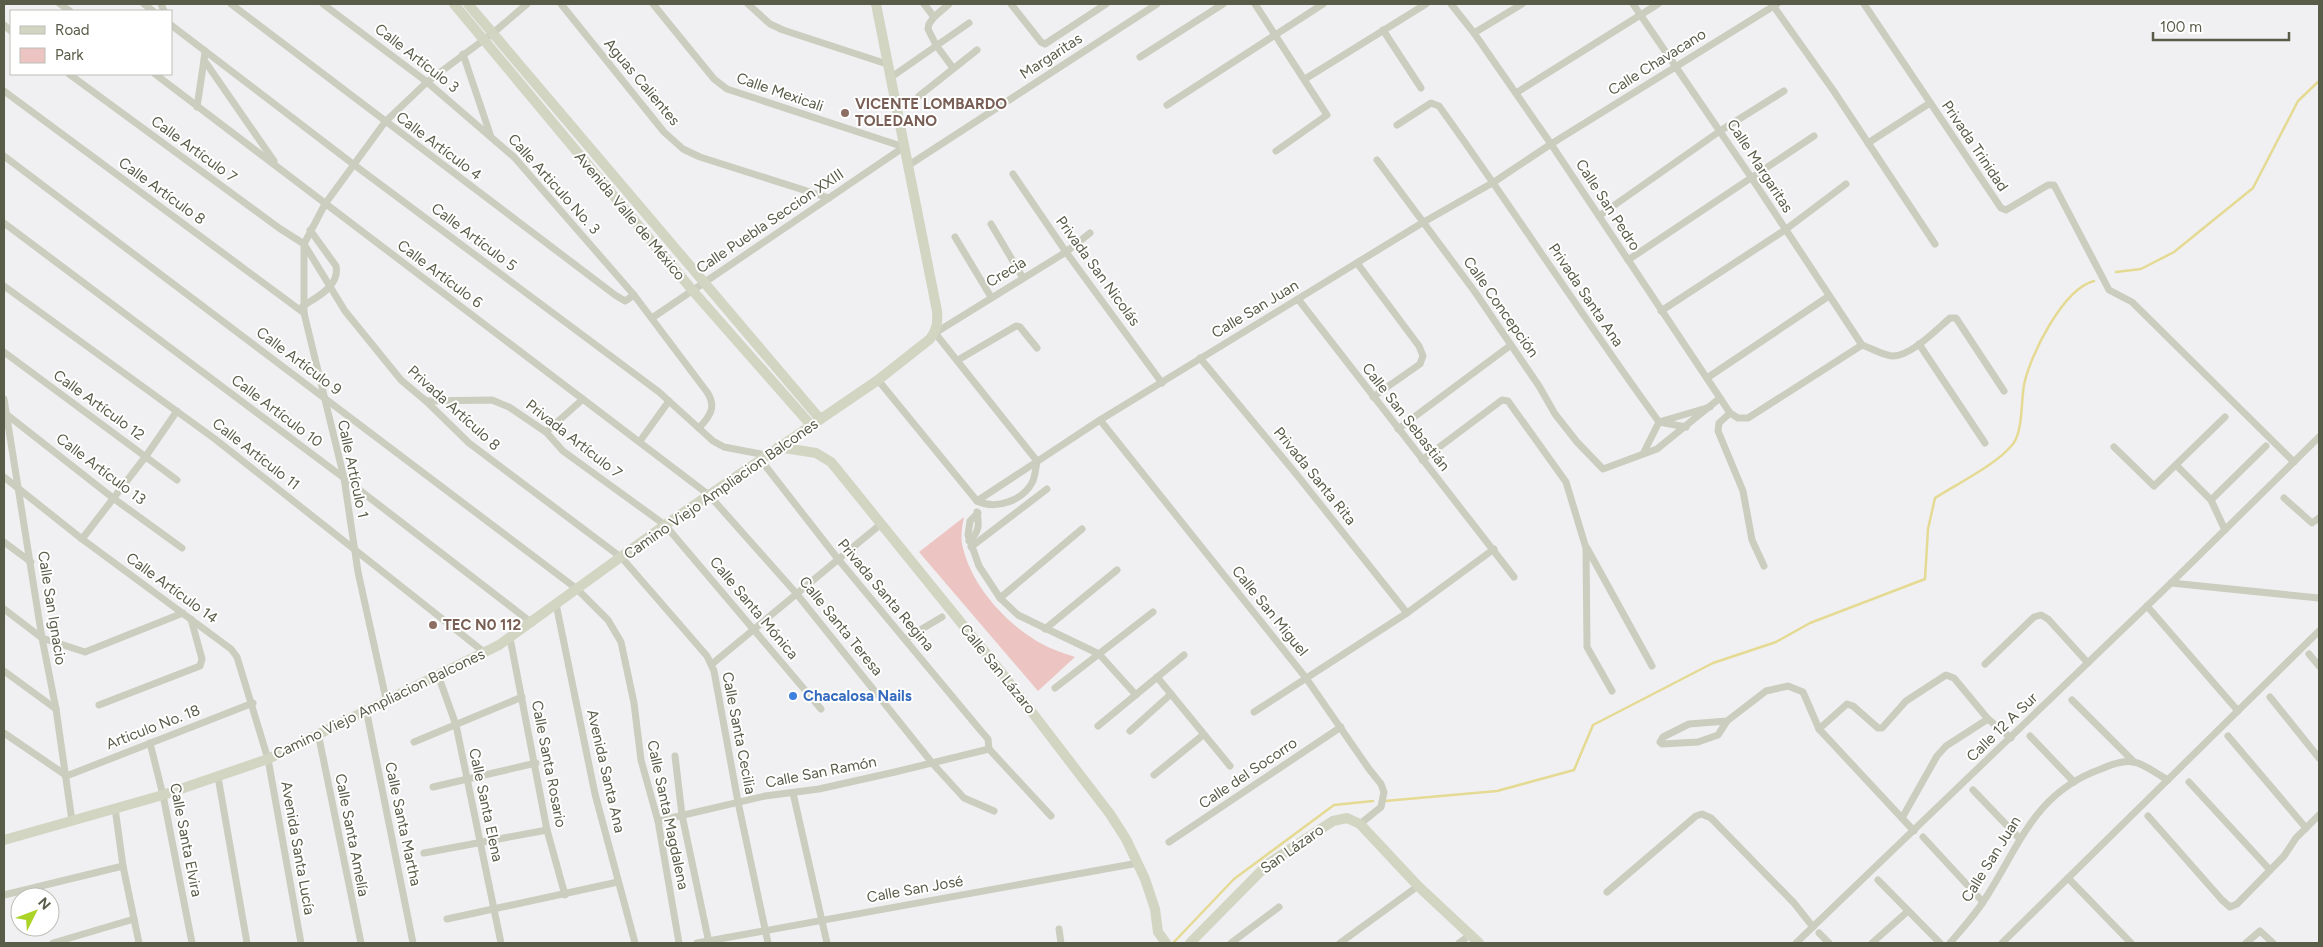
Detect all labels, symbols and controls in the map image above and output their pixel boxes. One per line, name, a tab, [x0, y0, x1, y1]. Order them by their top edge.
legend	[10, 10, 172, 75]
scale bar	[2153, 10, 2289, 42]
text: 100 m	[2160, 18, 2202, 36]
street label: Calle Artículo 3	[371, 20, 463, 96]
text: Road	[55, 21, 90, 39]
street label: Calle Chavacano	[1605, 25, 1709, 99]
street label: Margaritas	[1016, 29, 1086, 83]
street label: Aguas Calientes	[600, 35, 684, 129]
text: Park	[55, 46, 84, 64]
street label: Calle Mexicali	[734, 69, 826, 115]
place label: VICENTE LOMBARDO TOLEDANO	[855, 95, 1007, 130]
street label: Privada Trinidad	[1938, 97, 2012, 195]
marker: VICENTE LOMBARDO TOLEDANO	[839, 107, 851, 119]
street label: Calle Artículo 4	[393, 108, 485, 184]
street label: Calle Artículo 7	[148, 112, 240, 186]
street label: Calle Margaritas	[1723, 116, 1797, 216]
street label: Calle Articulo No. 3	[504, 130, 604, 238]
street label: Avenida Valle de México	[571, 148, 689, 284]
street label: Calle Artículo 8	[115, 154, 209, 228]
street label: Calle San Pedro	[1572, 156, 1644, 254]
street label: Calle Puebla Seccion XXIII	[693, 165, 847, 277]
street label: Calle Artículo 5	[428, 199, 520, 275]
street label: Privada San Nicolás	[1052, 213, 1144, 329]
street label: Calle Artículo 6	[394, 236, 487, 312]
street label: Privada Santa Ana	[1545, 240, 1627, 350]
street label: Crecia	[983, 253, 1029, 291]
street label: Calle Concepción	[1460, 253, 1542, 361]
street label: Calle San Juan	[1208, 276, 1302, 342]
street label: Calle Artículo 9	[253, 323, 345, 399]
street label: Calle San Sebastián	[1358, 359, 1454, 475]
street label: Privada Artículo 8	[404, 362, 504, 454]
street label: Calle Artículo 12	[50, 366, 148, 444]
street label: Calle Artículo 10	[228, 371, 326, 451]
street label: Privada Artículo 7	[522, 396, 626, 482]
street label: Calle Artículo 11	[209, 414, 303, 494]
street label: Camino Viejo Ampliacion Balcones	[620, 415, 822, 563]
street label: Calle Artículo 1	[334, 418, 372, 520]
street label: Privada Santa Rita	[1270, 423, 1360, 529]
street label: Calle Artículo 13	[53, 429, 149, 509]
street label: Privada Santa Regina	[834, 535, 938, 655]
street label: Calle Artículo 14	[123, 549, 221, 627]
street label: Calle San Ignacio	[34, 550, 70, 667]
street label: Calle Santa Mónica	[706, 553, 802, 663]
street label: Calle San Miguel	[1228, 562, 1312, 660]
street label: Calle Santa Teresa	[795, 573, 887, 679]
place label: TEC N0 112	[443, 616, 522, 634]
marker: TEC N0 112	[427, 619, 439, 631]
street label: Calle San Lázaro	[956, 621, 1040, 718]
street label: Camino Viejo Ampliacion Balcones	[270, 645, 488, 763]
street label: Calle Santa Cecilia	[718, 670, 760, 796]
place label: Chacalosa Nails	[803, 687, 912, 705]
street label: Calle 12 A Sur	[1963, 689, 2041, 765]
marker: Chacalosa Nails	[787, 690, 799, 702]
street label: Calle Santa Rosario	[528, 699, 570, 829]
street label: Articulo No. 18	[104, 701, 202, 753]
street label: Avenida Santa Ana	[583, 707, 629, 835]
street label: Calle del Socorro	[1195, 733, 1301, 812]
street label: Calle Santa Magdalena	[643, 739, 693, 891]
street label: Calle Santa Elena	[465, 747, 507, 863]
street label: Calle San Ramón	[764, 752, 878, 792]
street label: Calle Santa Martha	[381, 760, 425, 888]
street label: Calle Santa Amelía	[331, 772, 373, 898]
street label: Avenida Santa Lucía	[277, 780, 319, 916]
street label: Calle Santa Elvira	[166, 782, 206, 898]
street label: Calle San Juan	[1957, 813, 2025, 905]
street label: San Lázaro	[1257, 820, 1327, 877]
street label: Calle San José	[865, 872, 965, 906]
north arrow	[10, 887, 60, 937]
text: N	[34, 894, 54, 913]

